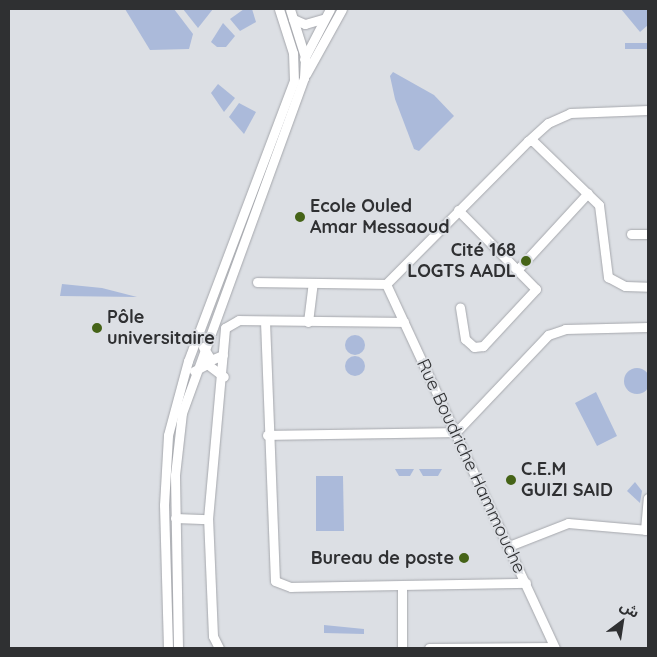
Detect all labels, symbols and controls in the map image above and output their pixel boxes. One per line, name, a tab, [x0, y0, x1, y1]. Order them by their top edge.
place label: Ecole Ouled Amar Messaoud	[310, 196, 450, 238]
marker: Ecole Ouled Amar Messaoud	[294, 211, 306, 223]
place label: Cité 168 LOGTS AADL	[407, 240, 516, 282]
marker: Cité 168 LOGTS AADL	[520, 255, 532, 267]
place label: Pôle universitaire	[107, 307, 215, 350]
marker: Pôle universitaire	[91, 322, 103, 334]
street label: Rue Boudriche Hammouche	[412, 355, 530, 577]
place label: C.E.M GUIZI SAID	[521, 459, 613, 502]
marker: C.E.M GUIZI SAID	[505, 474, 517, 486]
place label: Bureau de poste	[311, 547, 454, 569]
marker: Bureau de poste	[458, 552, 470, 564]
text: ش	[617, 596, 643, 622]
north arrow	[597, 597, 647, 647]

